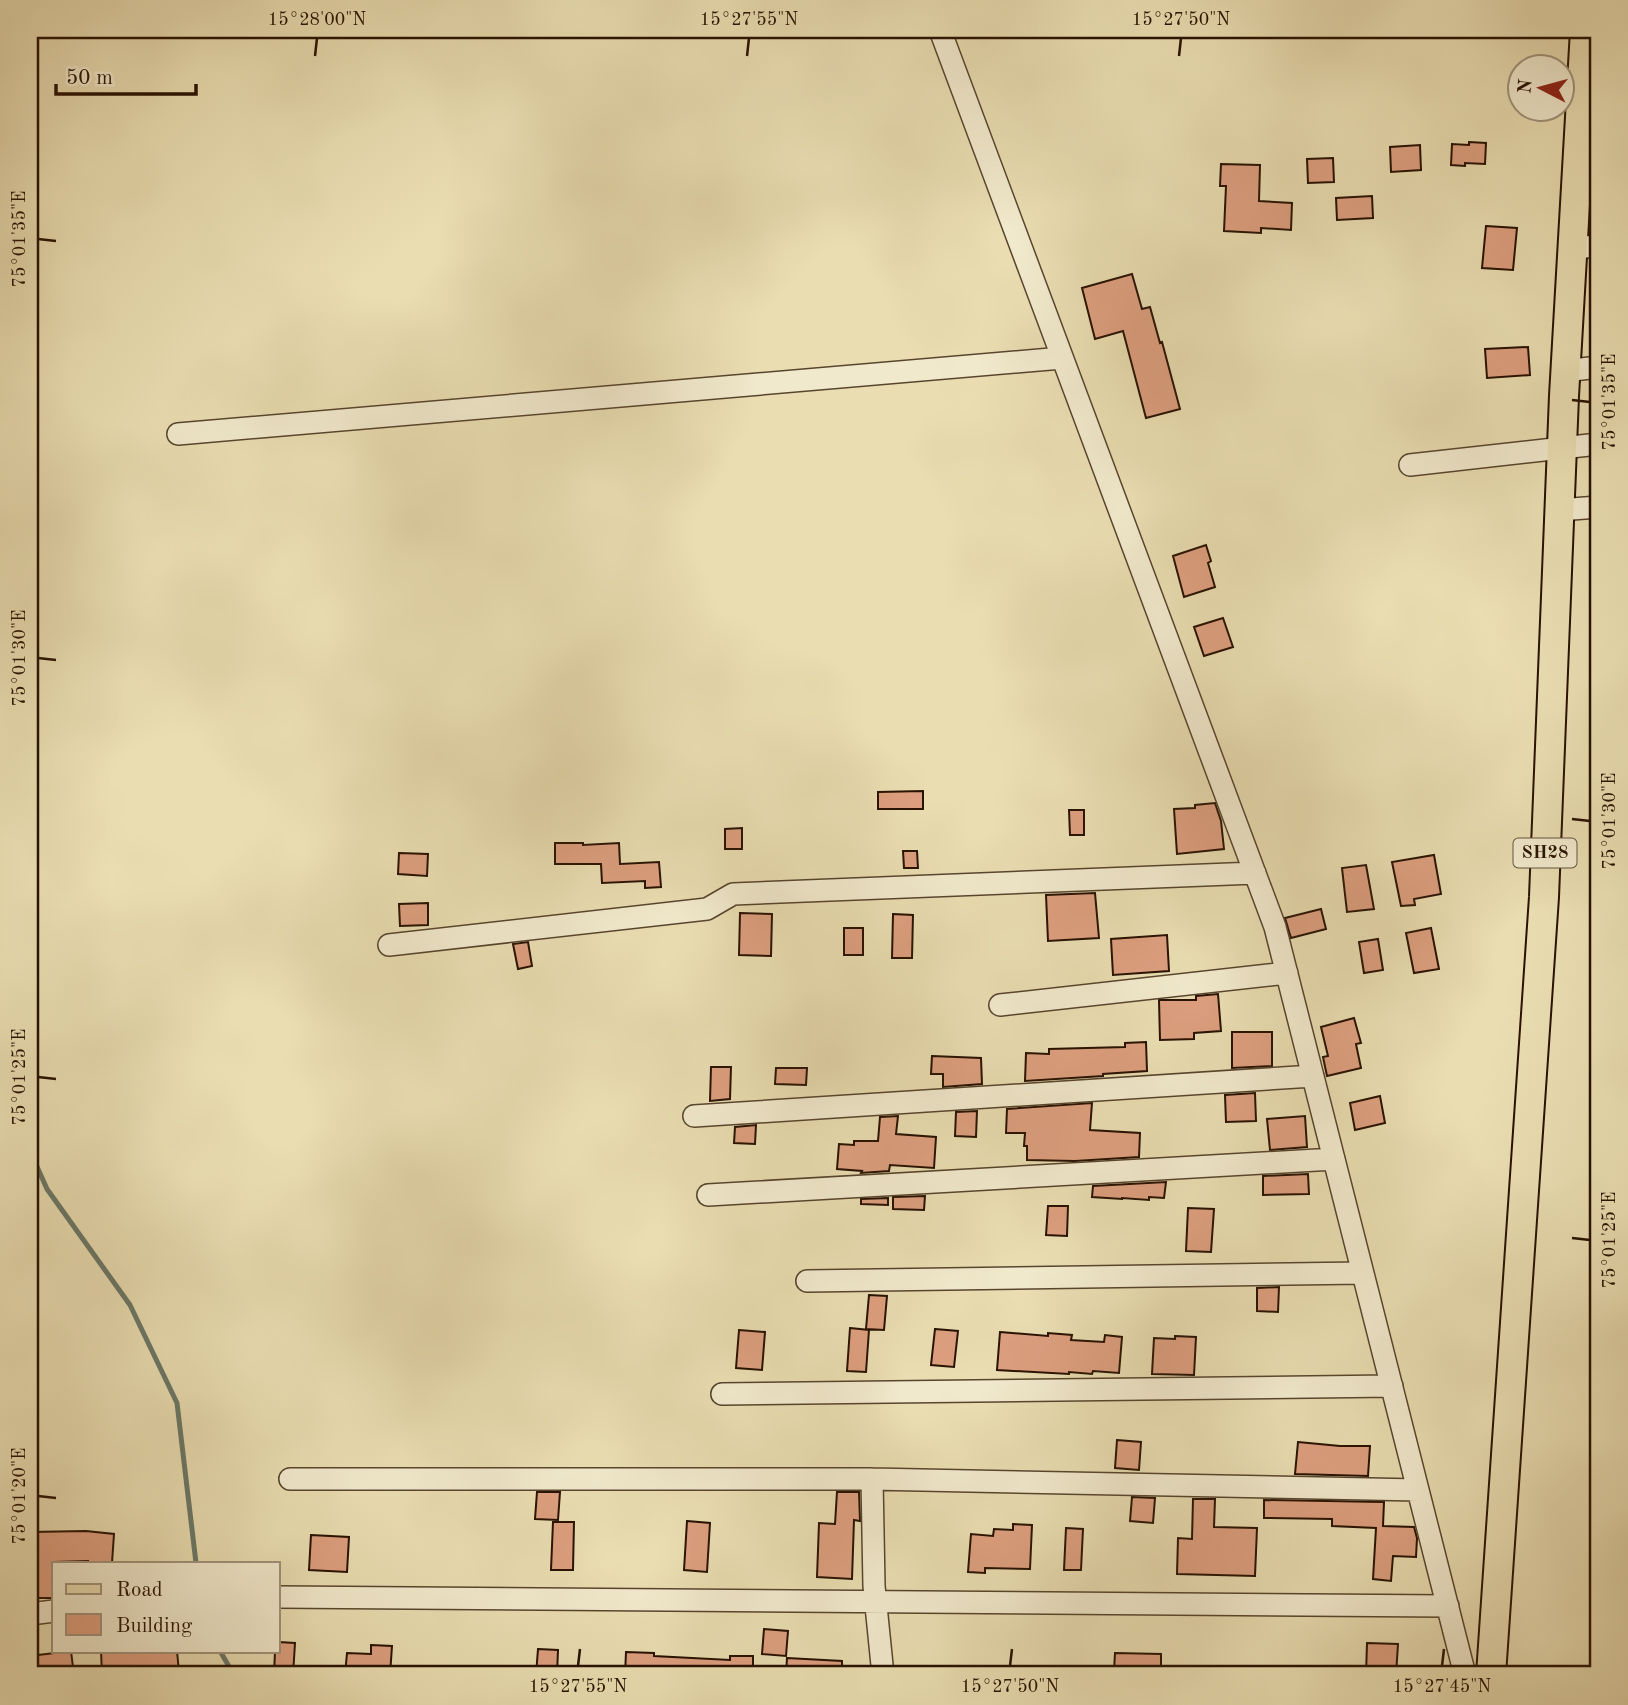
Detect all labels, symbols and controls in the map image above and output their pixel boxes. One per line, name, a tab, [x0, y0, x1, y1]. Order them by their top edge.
text: 15°28'00"N	[268, 11, 366, 29]
text: 15°27'55"N	[700, 11, 798, 29]
text: 15°27'50"N	[1132, 11, 1230, 29]
scale bar	[56, 52, 196, 96]
north arrow	[1506, 52, 1576, 122]
text: 50 m	[66, 68, 113, 89]
text: N	[1516, 78, 1537, 95]
text: 75°01'35"E	[11, 191, 29, 287]
text: 75°01'35"E	[1601, 354, 1619, 450]
text: 75°01'30"E	[11, 610, 29, 706]
text: 75°01'30"E	[1601, 773, 1619, 869]
road number: SH28	[1514, 838, 1576, 868]
text: 75°01'25"E	[11, 1029, 29, 1125]
text: 75°01'25"E	[1601, 1192, 1619, 1288]
text: 75°01'20"E	[11, 1448, 29, 1544]
legend	[52, 1562, 280, 1652]
text: Road	[116, 1580, 163, 1601]
text: Building	[116, 1616, 193, 1637]
text: 15°27'55"N	[529, 1678, 627, 1696]
text: 15°27'50"N	[961, 1678, 1059, 1696]
text: 15°27'45"N	[1393, 1678, 1491, 1696]

